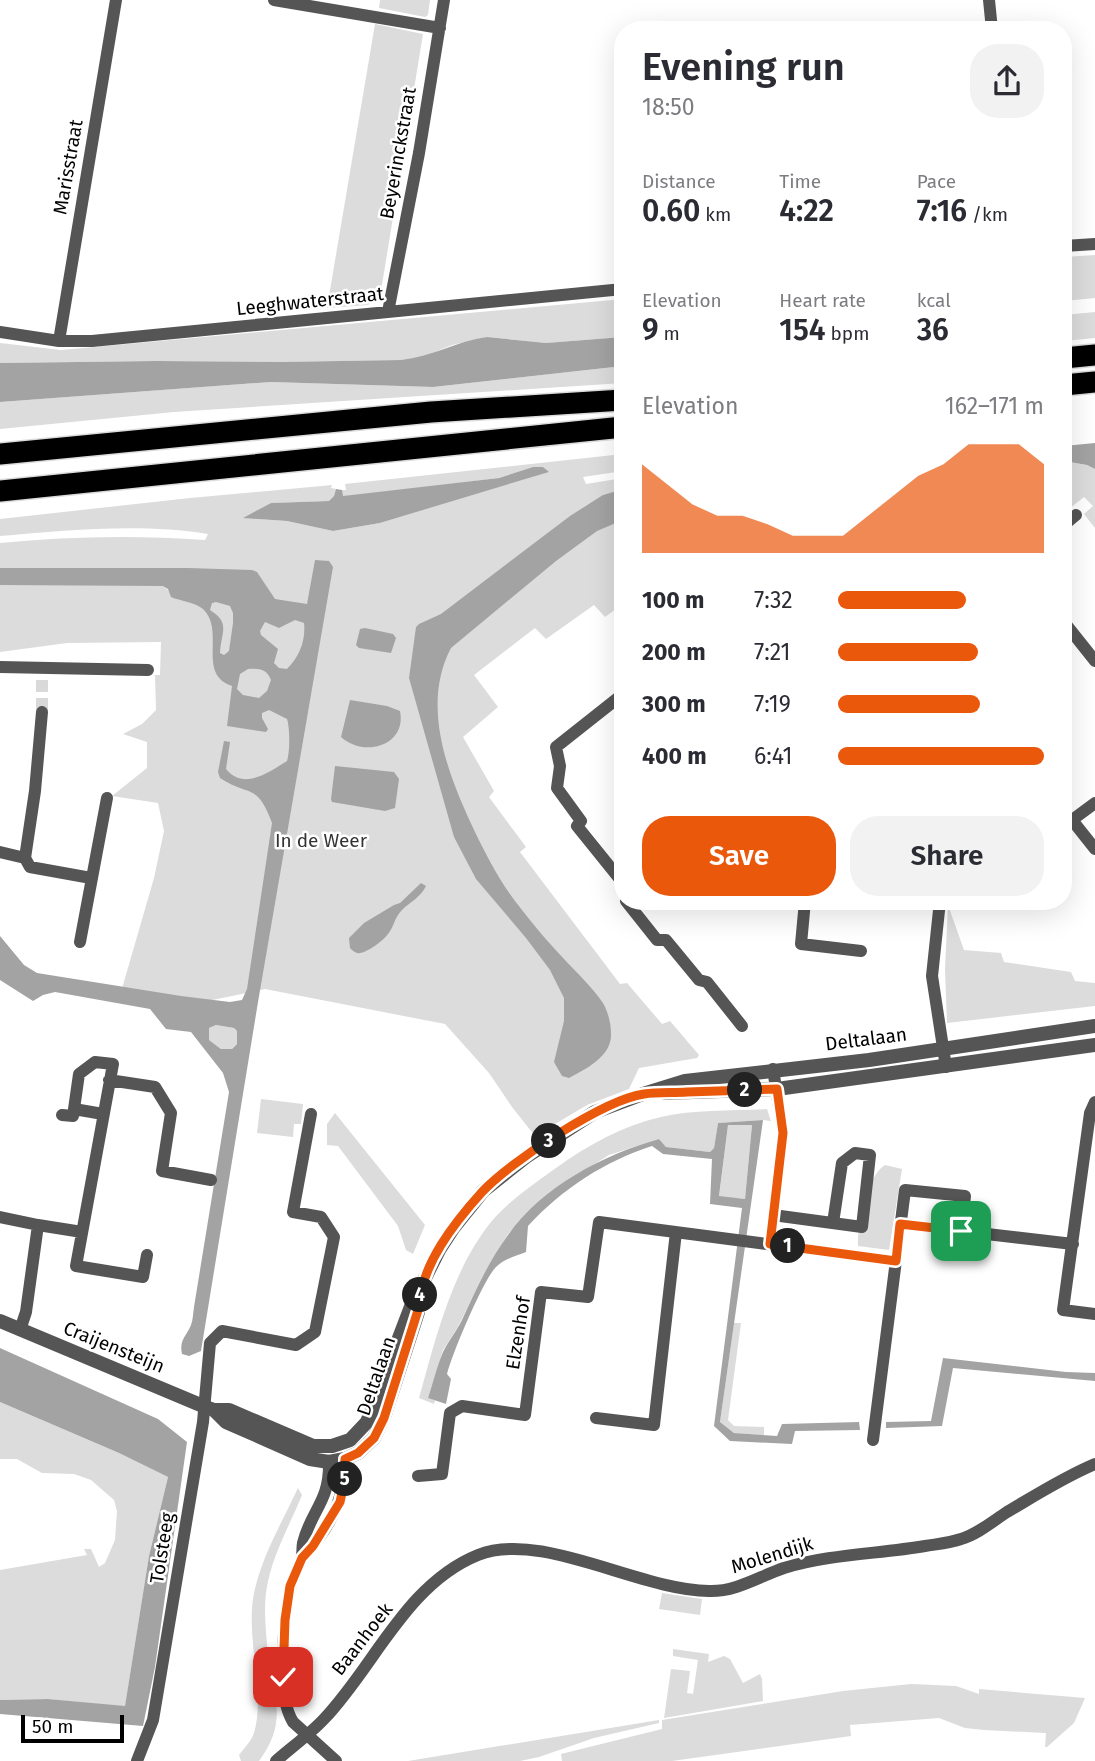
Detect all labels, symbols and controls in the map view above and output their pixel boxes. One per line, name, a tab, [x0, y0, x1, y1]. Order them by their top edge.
text: Evening run	[642, 44, 845, 90]
button: share	[970, 44, 1044, 118]
street label: Beyerinckstraat	[375, 85, 421, 221]
text: 18:50	[642, 93, 695, 121]
street label: Marisstraat	[48, 117, 88, 216]
text: Distance	[642, 170, 716, 193]
text: Time	[779, 170, 821, 193]
text: Pace	[917, 170, 956, 193]
text: 0.60	[642, 193, 700, 229]
text: 4:22	[779, 193, 834, 229]
text: 7:16	[917, 193, 967, 229]
text: km	[700, 203, 731, 226]
text: /km	[967, 203, 1008, 226]
street label: Leeghwaterstraat	[235, 282, 385, 320]
text: Elevation	[642, 289, 722, 312]
text: Heart rate	[779, 289, 866, 312]
text: kcal	[917, 289, 951, 312]
text: 9	[642, 312, 659, 348]
text: 154	[779, 312, 826, 348]
text: 36	[917, 312, 949, 348]
text: m	[659, 322, 680, 345]
text: bpm	[826, 322, 869, 345]
text: Elevation	[642, 392, 738, 420]
text: 162–171 m	[945, 392, 1044, 420]
text: 100 m	[642, 586, 704, 614]
text: 7:32	[754, 586, 793, 614]
text: 200 m	[642, 638, 706, 666]
text: 7:21	[754, 638, 791, 666]
text: 300 m	[642, 690, 706, 718]
text: 7:19	[754, 690, 791, 718]
text: 400 m	[642, 742, 707, 770]
text: 6:41	[754, 742, 793, 770]
button: Save	[642, 816, 836, 896]
button: Share	[850, 816, 1044, 896]
park label: In de Weer	[275, 829, 368, 852]
street label: Deltalaan	[824, 1023, 908, 1055]
pin: 2	[728, 1072, 762, 1108]
text: 2	[740, 1078, 749, 1101]
pin: 3	[532, 1124, 566, 1158]
text: 3	[544, 1129, 553, 1152]
pin	[931, 1201, 991, 1261]
icon: arrive	[942, 1212, 980, 1250]
pin: 1	[770, 1228, 806, 1264]
text: 1	[783, 1234, 792, 1257]
pin: 4	[402, 1278, 438, 1312]
text: 4	[414, 1283, 425, 1306]
street label: Elzenhof	[501, 1293, 535, 1371]
street label: Craijensteijn	[60, 1316, 168, 1378]
street label: Deltalaan	[352, 1333, 400, 1419]
pin: 5	[328, 1462, 362, 1496]
text: 5	[339, 1467, 350, 1490]
street label: Tolsteeg	[145, 1511, 179, 1585]
street label: Molendijk	[728, 1532, 816, 1578]
street label: Baanhoek	[327, 1598, 398, 1680]
pin	[253, 1647, 313, 1707]
icon: check	[264, 1658, 302, 1696]
scale bar	[21, 1712, 124, 1744]
text: 50 m	[32, 1715, 73, 1738]

